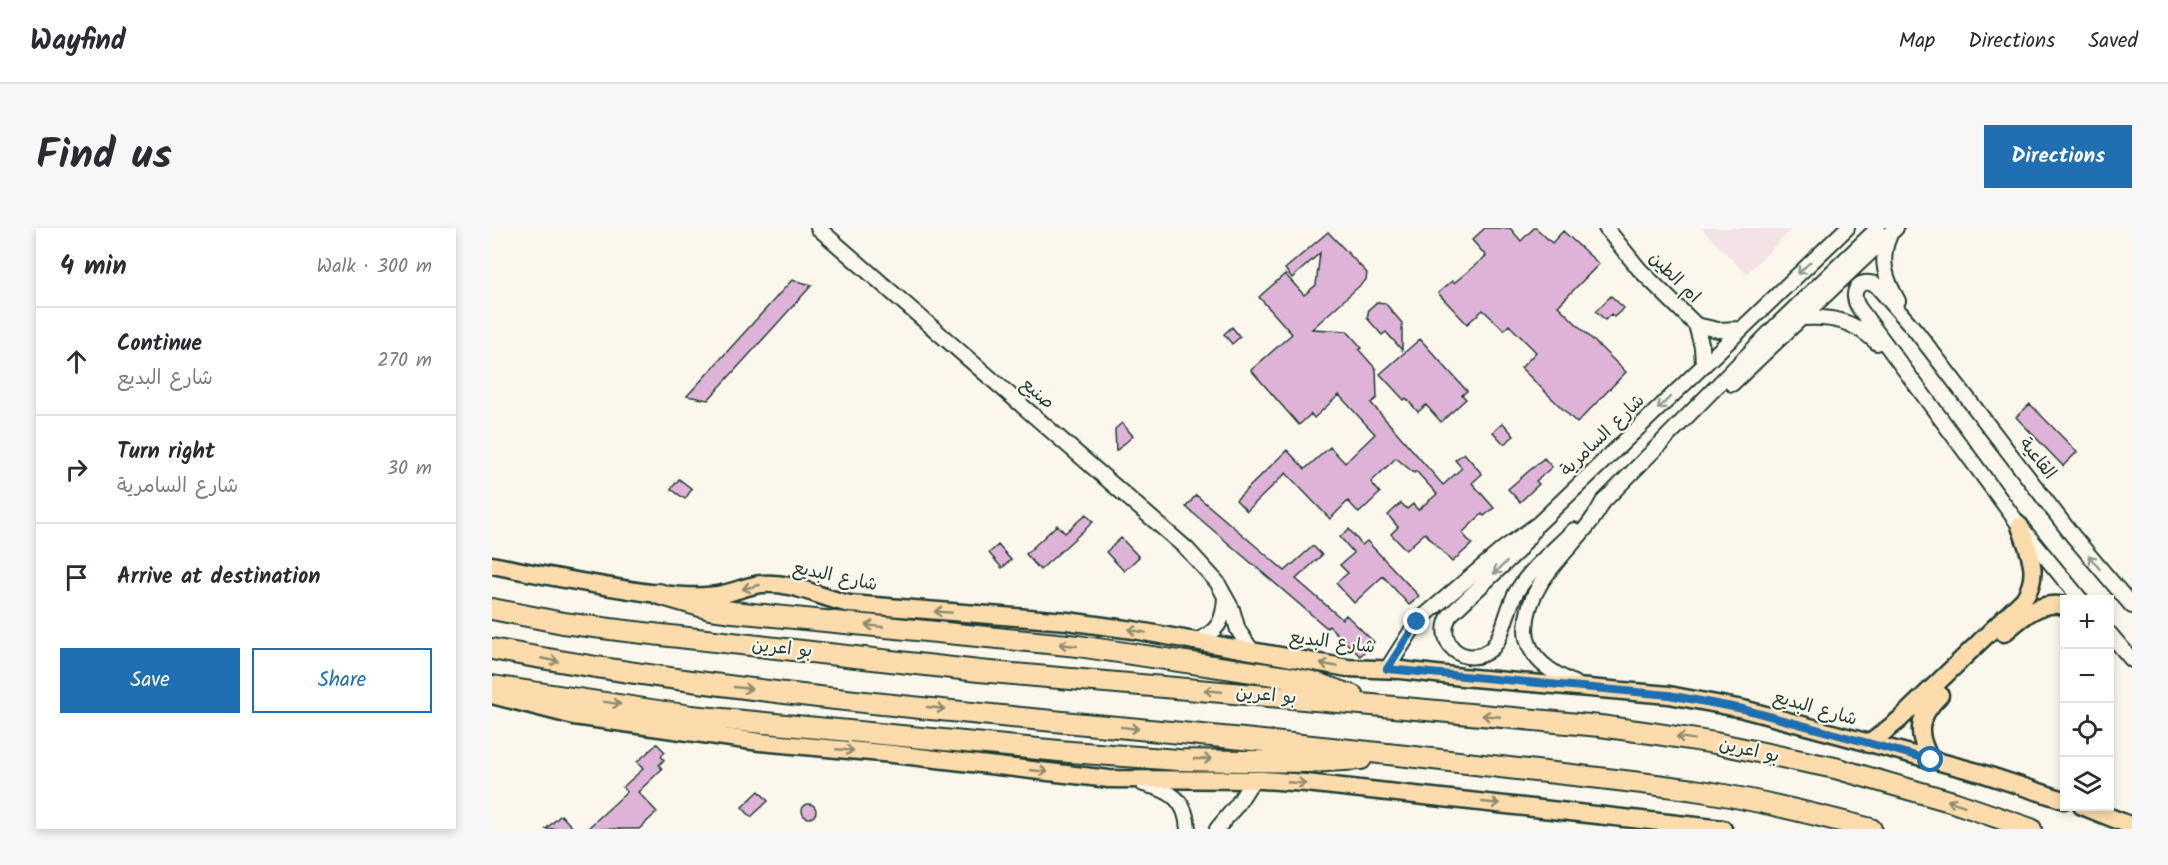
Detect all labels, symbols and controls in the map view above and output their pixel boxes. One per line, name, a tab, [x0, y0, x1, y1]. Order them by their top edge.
text: Wayfind	[30, 19, 126, 64]
text: Map	[1899, 25, 1935, 58]
text: Directions	[1968, 25, 2055, 58]
text: Saved	[2088, 25, 2138, 58]
text: Find us	[36, 123, 172, 190]
button: Directions	[1984, 125, 2132, 188]
street label: ام الطين	[1641, 245, 1707, 311]
text: 4 min	[60, 246, 127, 288]
text: Walk · 300 m	[317, 251, 432, 283]
one-way arrow	[1797, 261, 1812, 276]
text: Continue	[117, 327, 202, 362]
icon: ahead	[60, 345, 93, 378]
text: 270 m	[377, 345, 432, 377]
text: شارع البديع	[117, 363, 213, 395]
street label: صنيع	[1014, 371, 1060, 417]
street label: شارع السامرية	[1554, 388, 1652, 484]
one-way arrow	[1656, 396, 1671, 411]
street label: القاعية	[2011, 432, 2063, 486]
text: Turn right	[117, 435, 215, 470]
icon: right	[60, 453, 93, 486]
text: 30 m	[387, 453, 432, 485]
text: شارع السامرية	[117, 471, 238, 503]
street label: شارع البديع	[790, 554, 880, 600]
one-way arrow	[2087, 554, 2100, 570]
text: Arrive at destination	[117, 560, 320, 595]
icon: arrive	[60, 561, 93, 594]
one-way arrow	[1492, 561, 1507, 575]
one-way arrow	[742, 581, 761, 593]
map controls	[2060, 595, 2114, 811]
button: +	[2060, 595, 2114, 649]
one-way arrow	[933, 606, 953, 617]
route end	[1403, 608, 1429, 634]
one-way arrow	[865, 620, 885, 631]
street label: شارع البديع	[1287, 623, 1377, 663]
one-way arrow	[1127, 625, 1147, 636]
street label: بو اعرين	[750, 631, 814, 667]
one-way arrow	[1059, 639, 1079, 650]
button: Save	[60, 648, 240, 713]
button: Share	[252, 648, 432, 713]
button: −	[2060, 649, 2114, 703]
one-way arrow	[539, 655, 559, 666]
one-way arrow	[1319, 659, 1339, 670]
street label: بو اعرين	[1234, 679, 1298, 713]
one-way arrow	[732, 683, 752, 694]
street label: شارع البديع	[1770, 683, 1860, 735]
one-way arrow	[1204, 685, 1224, 696]
one-way arrow	[602, 698, 621, 709]
one-way arrow	[926, 703, 946, 714]
button: locate	[2060, 703, 2114, 757]
one-way arrow	[1482, 710, 1502, 721]
one-way arrow	[1120, 723, 1140, 734]
street label: بو اعرين	[1716, 730, 1782, 772]
one-way arrow	[1675, 733, 1695, 744]
one-way arrow	[835, 745, 855, 756]
route start	[1917, 746, 1943, 772]
one-way arrow	[1193, 753, 1213, 765]
button: layers	[2060, 757, 2114, 811]
one-way arrow	[1029, 766, 1049, 777]
one-way arrow	[1286, 778, 1306, 789]
one-way arrow	[1947, 797, 1966, 808]
one-way arrow	[1480, 798, 1500, 809]

